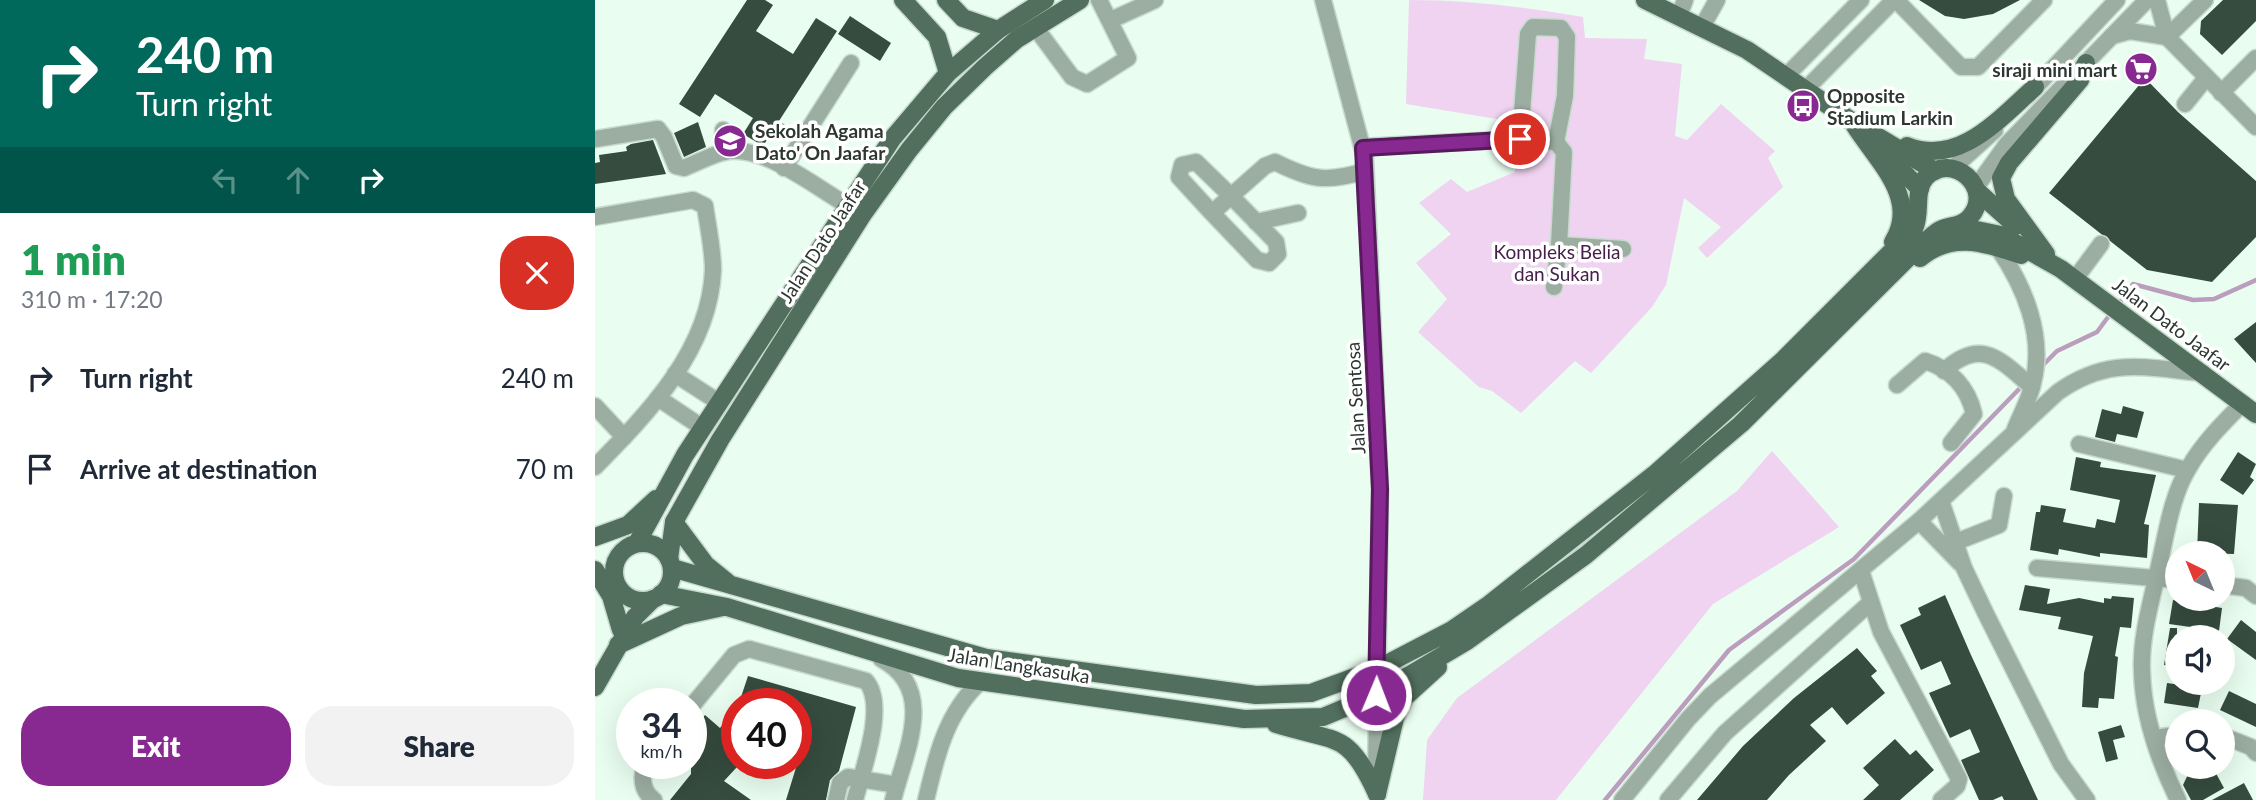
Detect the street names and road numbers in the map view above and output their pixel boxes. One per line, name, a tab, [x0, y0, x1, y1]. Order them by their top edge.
street label: Jalan Dato Jaafar	[774, 175, 870, 306]
street label: Jalan Dato Jaafar	[2109, 272, 2235, 376]
street label: Jalan Sentosa	[1341, 341, 1369, 455]
street label: Jalan Langkasuka	[946, 642, 1092, 688]

